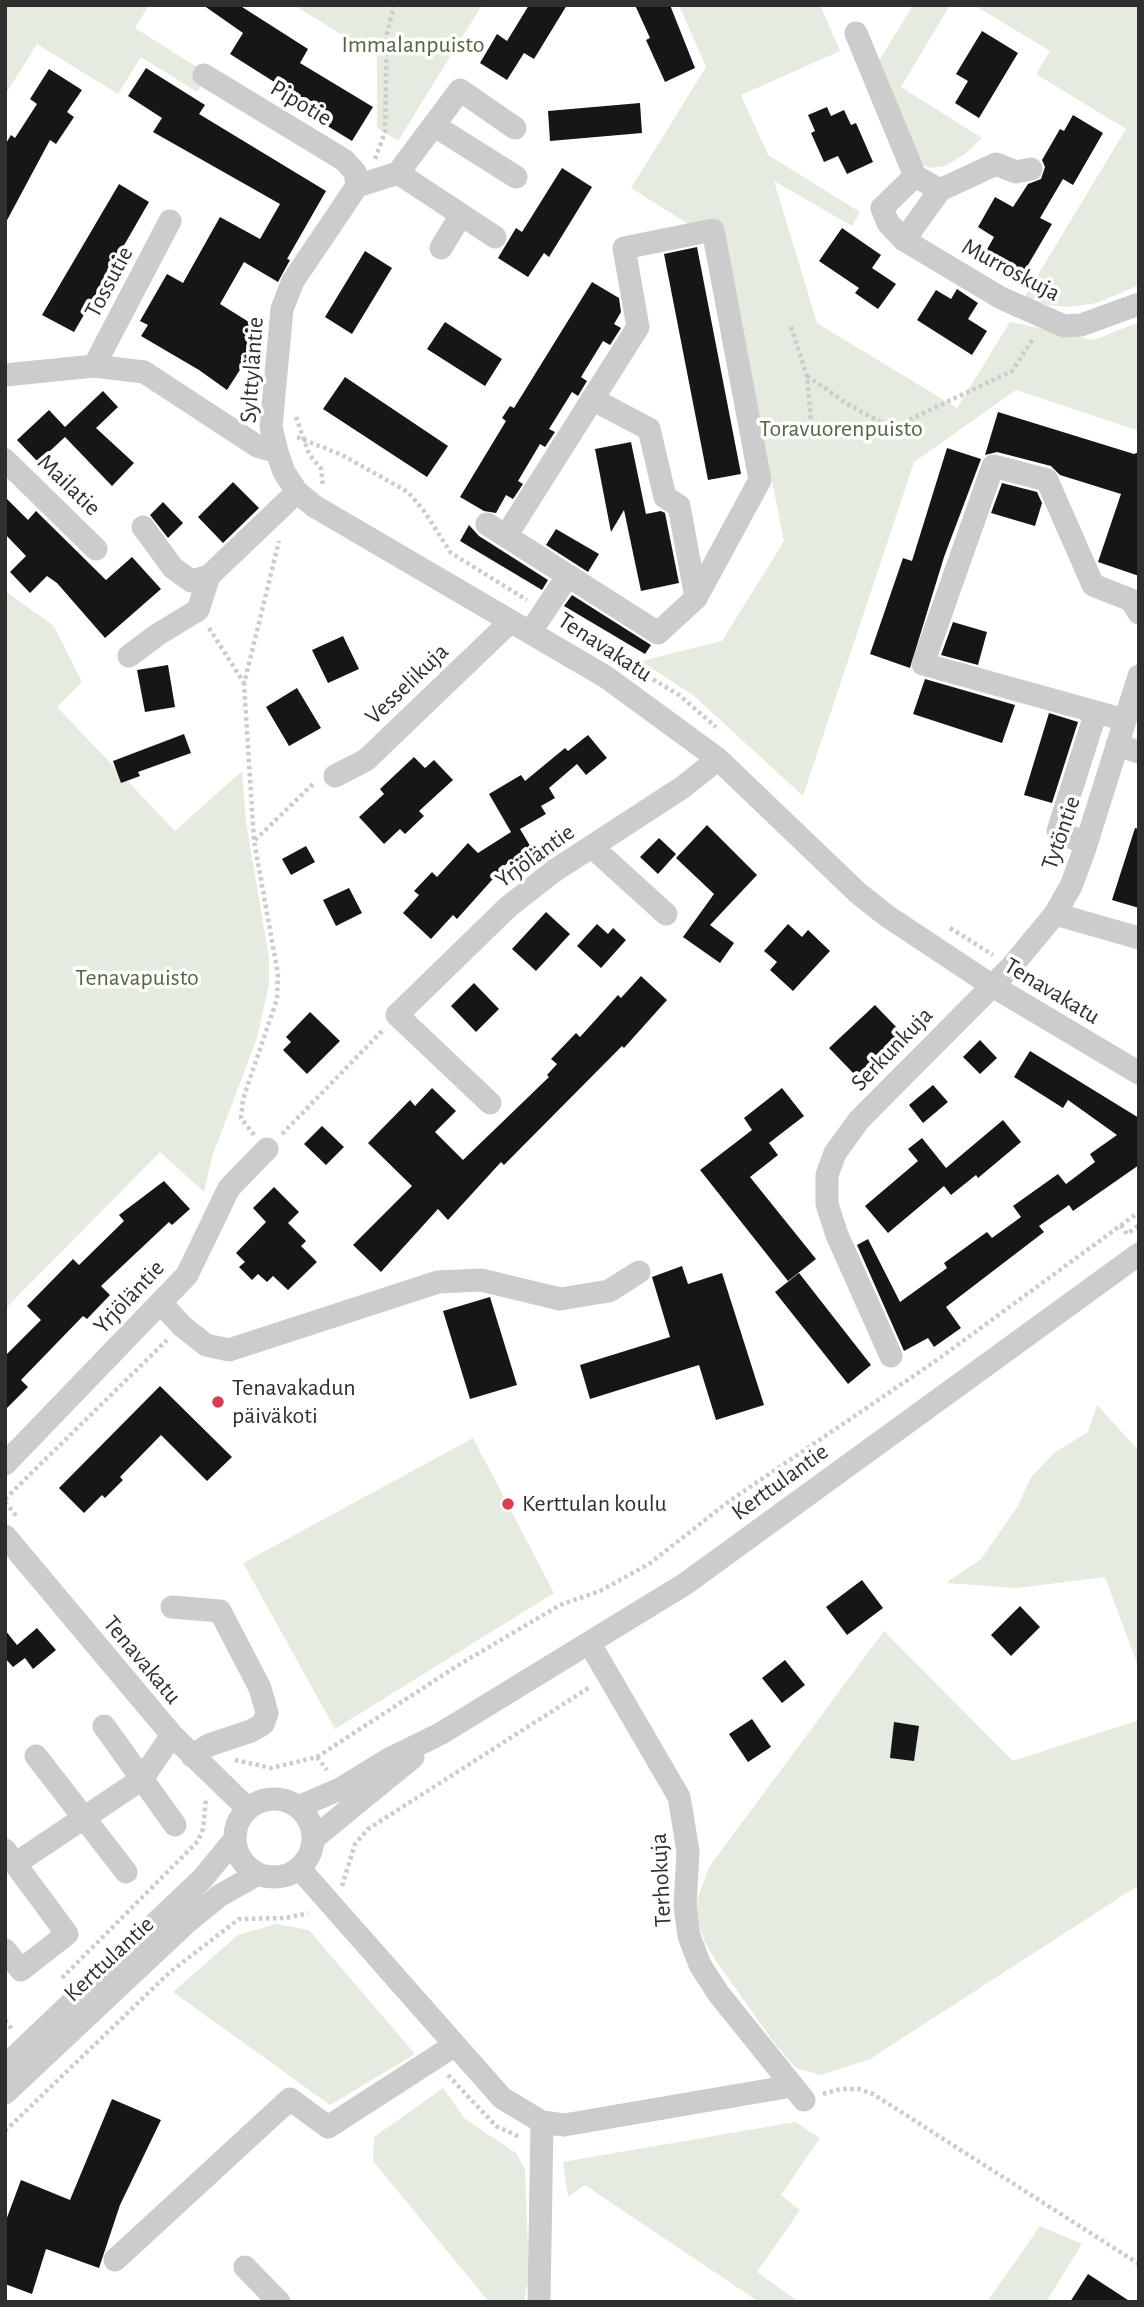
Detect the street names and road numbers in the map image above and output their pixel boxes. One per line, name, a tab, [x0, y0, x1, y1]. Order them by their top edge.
street label: Pipotie	[265, 73, 337, 133]
street label: Murroskuja	[957, 232, 1065, 308]
street label: Tossutie	[78, 241, 140, 323]
street label: Sylttyläntie	[234, 316, 270, 424]
street label: Mailatie	[31, 448, 107, 522]
street label: Tenavakatu	[552, 606, 658, 688]
street label: Vesselikuja	[359, 637, 455, 731]
street label: Tytöntie	[1035, 792, 1087, 874]
street label: Yrjöläntie	[490, 818, 580, 894]
street label: Tenavakatu	[999, 951, 1105, 1031]
street label: Serkunkuja	[845, 1001, 939, 1097]
street label: Yrjöläntie	[88, 1254, 170, 1340]
street label: Kerttulantie	[726, 1437, 834, 1527]
street label: Tenavakatu	[97, 1610, 187, 1710]
street label: Terhokuja	[644, 1832, 678, 1928]
street label: Kerttulantie	[58, 1910, 160, 2008]

